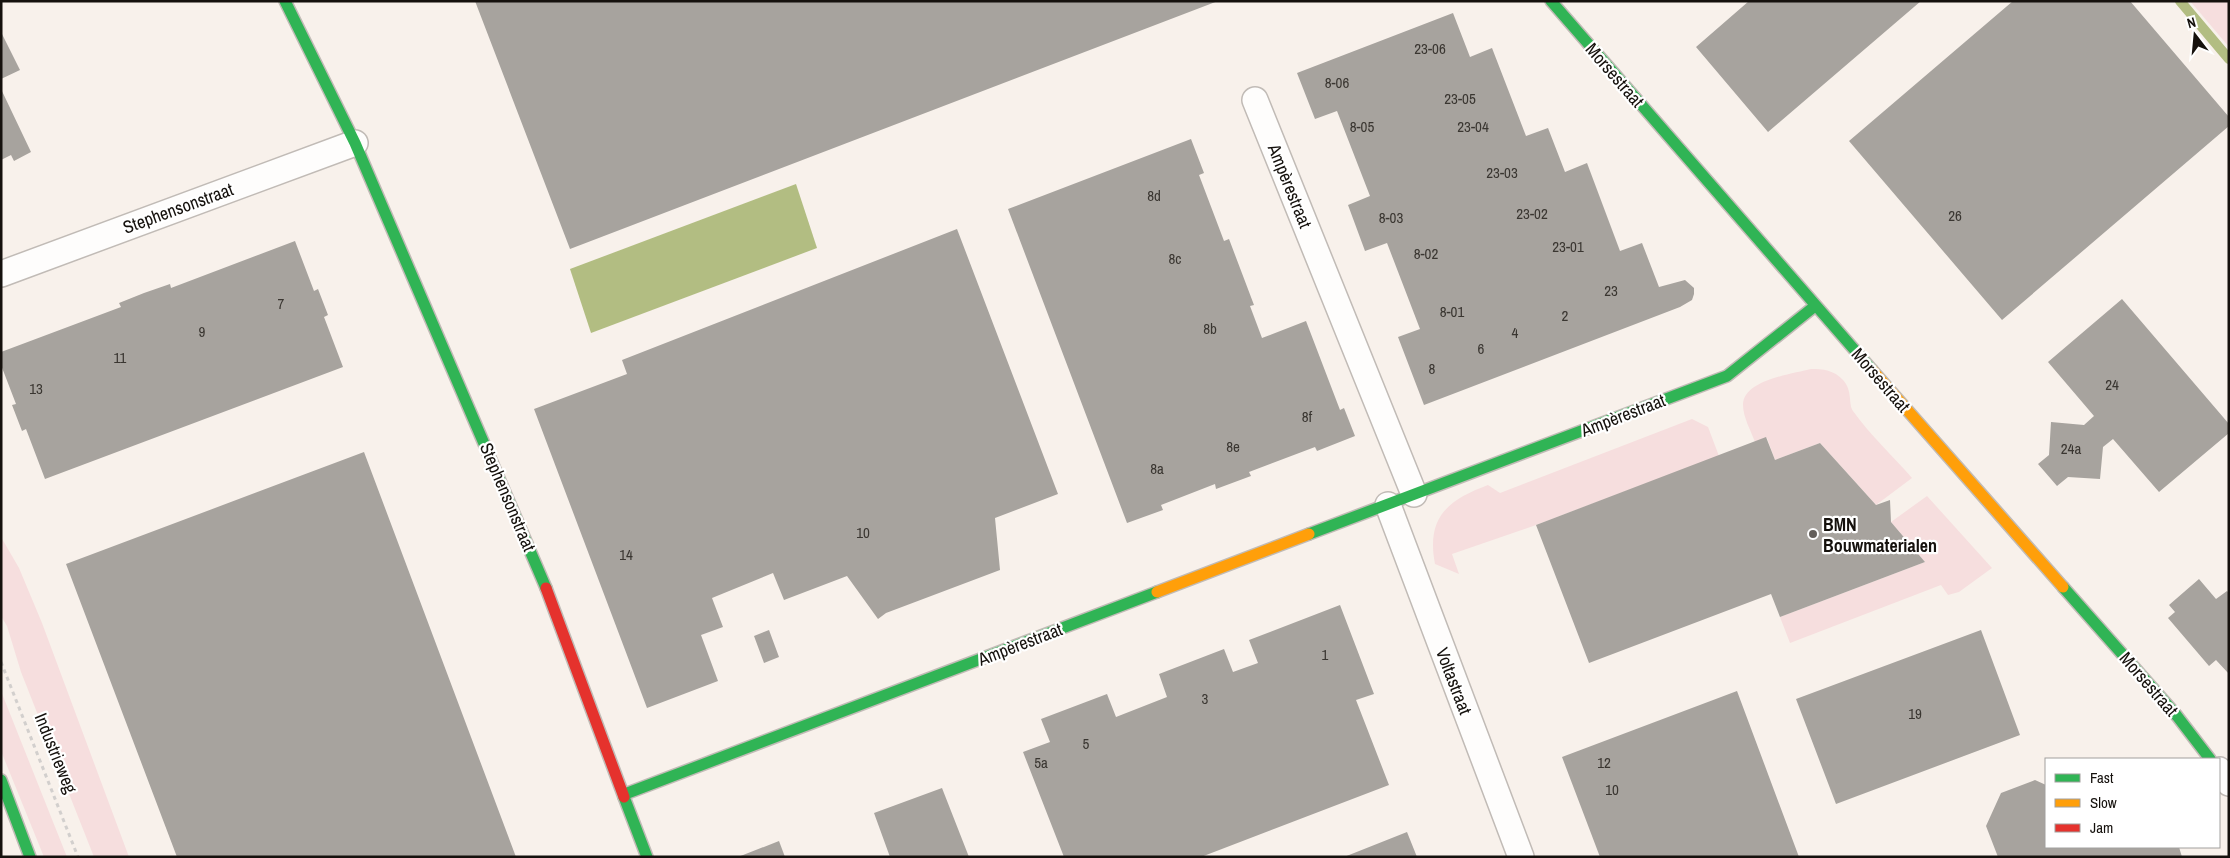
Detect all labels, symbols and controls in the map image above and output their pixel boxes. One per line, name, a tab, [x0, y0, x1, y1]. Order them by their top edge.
north arrow	[2170, 10, 2220, 60]
text: N	[2185, 13, 2198, 32]
street label: Morsestraat	[1580, 37, 1650, 113]
house number: 23-06	[1414, 38, 1446, 59]
house number: 8-06	[1325, 72, 1349, 93]
house number: 23-05	[1444, 88, 1476, 109]
house number: 8-05	[1350, 116, 1374, 137]
house number: 23-04	[1457, 116, 1489, 137]
street label: Ampèrestraat	[1261, 139, 1318, 232]
house number: 23-03	[1486, 162, 1518, 183]
street label: Stephensonstraat	[119, 176, 237, 240]
house number: 8d	[1147, 185, 1161, 206]
house number: 23-02	[1516, 203, 1548, 224]
house number: 26	[1948, 205, 1962, 226]
house number: 8-03	[1379, 207, 1403, 228]
house number: 23-01	[1552, 236, 1584, 257]
house number: 8-02	[1414, 243, 1438, 264]
house number: 8c	[1169, 248, 1182, 269]
house number: 23	[1604, 280, 1618, 301]
house number: 7	[278, 293, 285, 314]
house number: 8-01	[1440, 301, 1464, 322]
house number: 2	[1562, 305, 1569, 326]
house number: 8b	[1203, 318, 1217, 339]
house number: 9	[199, 321, 206, 342]
house number: 4	[1512, 322, 1519, 343]
house number: 6	[1478, 338, 1485, 359]
street label: Morsestraat	[1846, 342, 1916, 418]
house number: 11	[114, 347, 127, 368]
house number: 8	[1429, 358, 1436, 379]
house number: 24	[2105, 374, 2119, 395]
house number: 13	[29, 378, 43, 399]
street label: Ampèrestraat	[1576, 387, 1669, 443]
house number: 8f	[1302, 406, 1313, 427]
house number: 8e	[1226, 436, 1240, 457]
house number: 24a	[2061, 438, 2081, 459]
street label: Stephensonstraat	[474, 439, 542, 555]
house number: 8a	[1150, 458, 1164, 479]
place label: BMN Bouwmaterialen	[1823, 512, 1937, 558]
house number: 10	[856, 522, 870, 543]
marker: BMN Bouwmaterialen	[1807, 528, 1819, 540]
house number: 14	[619, 544, 633, 565]
street label: Ampèrestraat	[973, 616, 1066, 672]
house number: 1	[1322, 644, 1329, 665]
street label: Voltastraat	[1430, 644, 1478, 718]
street label: Morsestraat	[2114, 646, 2184, 722]
house number: 3	[1202, 688, 1209, 709]
house number: 19	[1908, 703, 1922, 724]
street label: Industrieweg	[29, 709, 84, 798]
house number: 5	[1083, 733, 1090, 754]
house number: 5a	[1034, 752, 1048, 773]
house number: 12	[1597, 752, 1611, 773]
legend	[2045, 758, 2220, 848]
text: Fast	[2090, 767, 2114, 788]
house number: 10	[1605, 779, 1619, 800]
text: Slow	[2090, 792, 2117, 813]
text: Jam	[2090, 817, 2113, 838]

